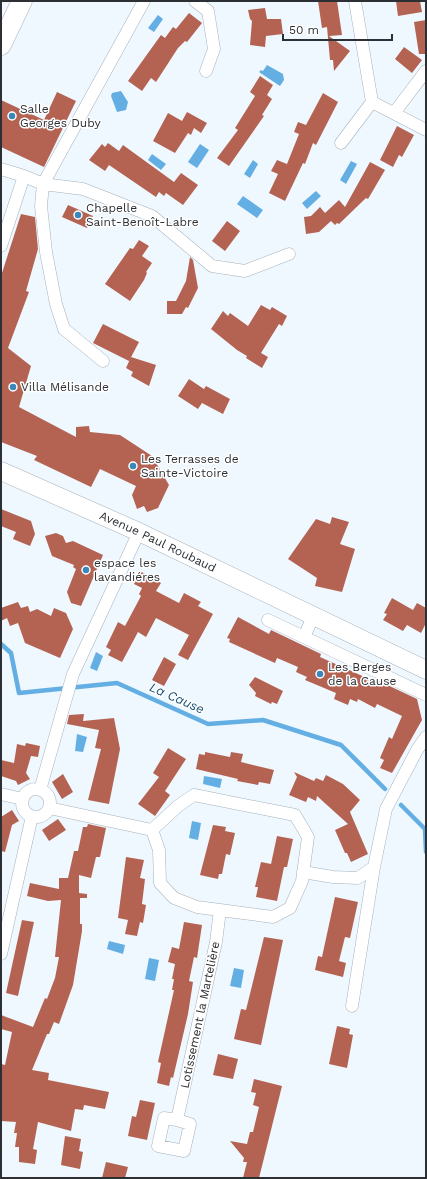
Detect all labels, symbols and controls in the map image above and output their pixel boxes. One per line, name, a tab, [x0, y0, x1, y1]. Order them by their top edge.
scale bar	[283, 16, 392, 42]
text: 50 m	[289, 23, 319, 37]
place label: Salle Georges Duby	[20, 102, 102, 130]
marker: Salle Georges Duby	[7, 111, 17, 121]
place label: Chapelle Saint-Benoît-Labre	[86, 201, 199, 229]
marker: Chapelle Saint-Benoît-Labre	[73, 210, 83, 220]
place label: Villa Mélisande	[21, 380, 109, 394]
marker: Villa Mélisande	[8, 382, 18, 392]
place label: Les Terrasses de Sainte-Victoire	[141, 452, 239, 480]
marker: Les Terrasses de Sainte-Victoire	[128, 461, 138, 471]
street label: Avenue Paul Roubaud	[97, 508, 218, 575]
place label: espace les lavandiéres	[94, 556, 160, 584]
marker: espace les lavandiéres	[81, 565, 91, 575]
place label: Les Berges de la Cause	[328, 660, 397, 688]
marker: Les Berges de la Cause	[315, 669, 325, 679]
water label: La Cause	[147, 679, 207, 717]
street label: Lotissement la Martelière	[178, 940, 222, 1090]

